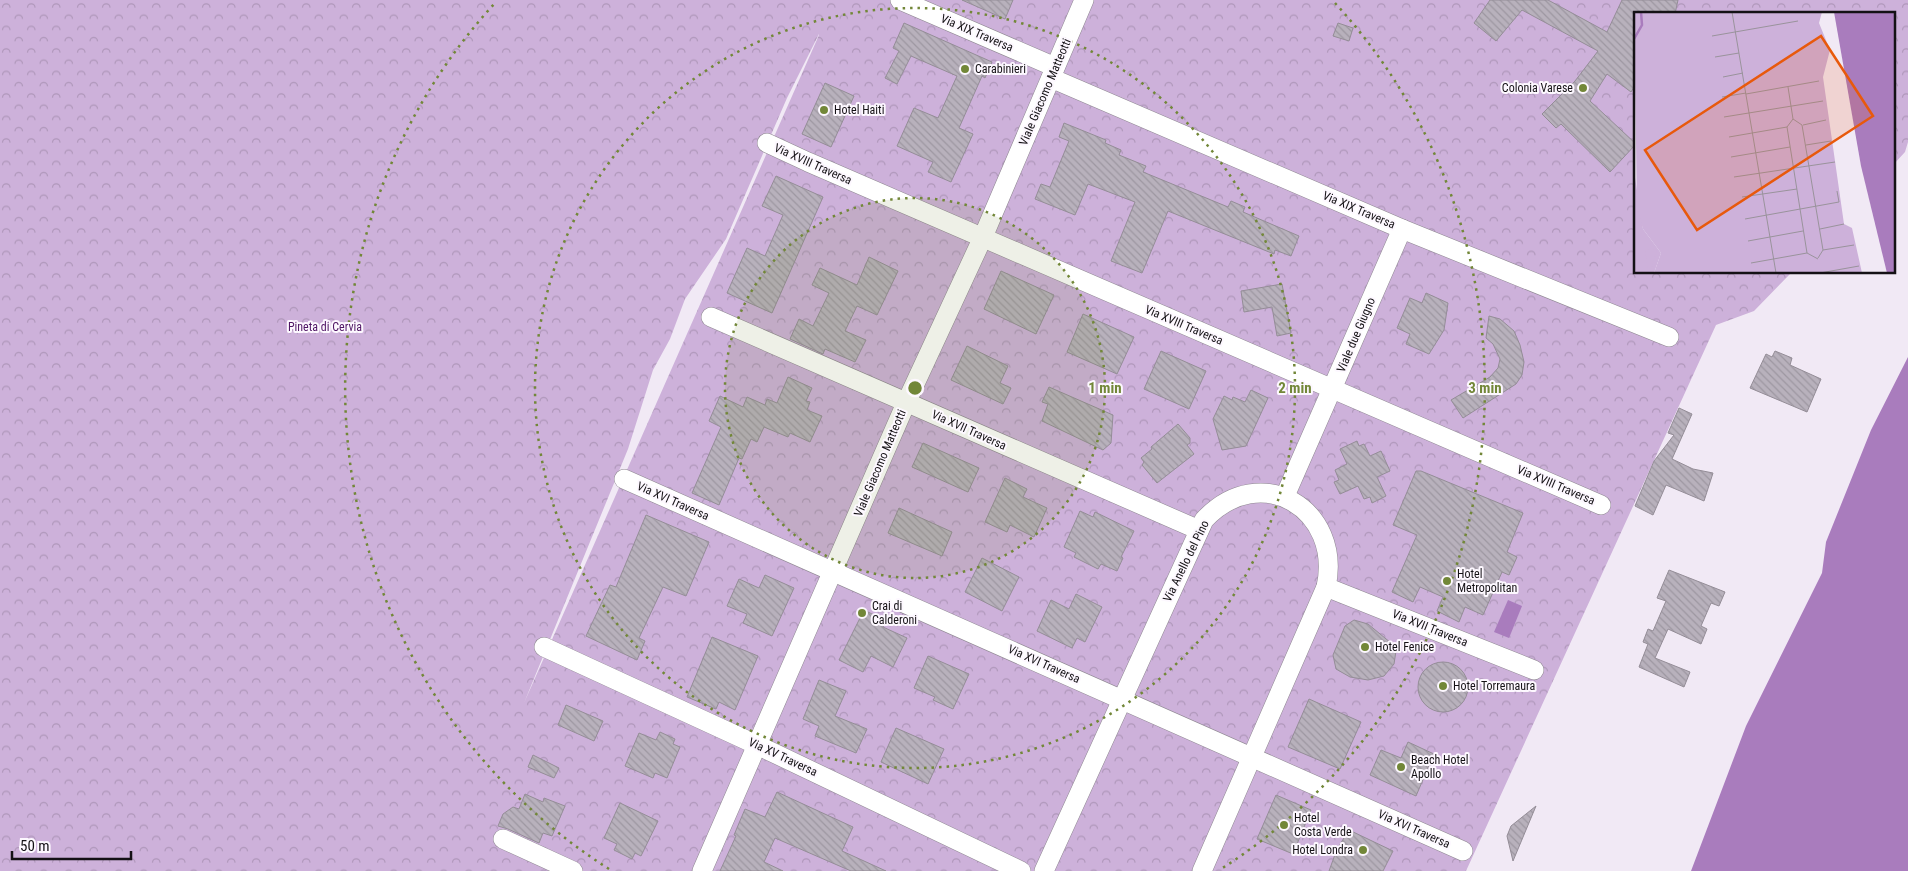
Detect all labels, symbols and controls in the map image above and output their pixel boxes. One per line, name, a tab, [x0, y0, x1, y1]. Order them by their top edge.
street label: Via XIX Traversa	[939, 11, 1016, 55]
inset map	[1634, 12, 1896, 274]
street label: Viale Giacomo Matteotti	[1016, 36, 1074, 148]
place label: Carabinieri	[975, 62, 1026, 76]
marker: Carabinieri	[959, 63, 971, 75]
place label: Colonia Varese	[1502, 81, 1573, 95]
marker: Colonia Varese	[1577, 82, 1589, 94]
place label: Hotel Haiti	[834, 103, 884, 117]
marker: Hotel Haiti	[818, 104, 830, 116]
street label: Via XVIII Traversa	[772, 141, 854, 187]
street label: Via XIX Traversa	[1321, 188, 1398, 232]
street label: Viale due Giugno	[1334, 295, 1378, 375]
street label: Via XVIII Traversa	[1143, 302, 1225, 348]
park label: Pineta di Cervia	[288, 320, 362, 334]
centre of rings	[906, 379, 924, 397]
text: 1 min	[1088, 379, 1122, 397]
text: 2 min	[1278, 379, 1312, 397]
text: 3 min	[1468, 379, 1502, 397]
street label: Viale Giacomo Matteotti	[851, 407, 909, 519]
street label: Via XVII Traversa	[929, 407, 1009, 453]
street label: Via XVIII Traversa	[1515, 462, 1597, 508]
street label: Via XVI Traversa	[635, 479, 711, 523]
street label: Via Anello del Pino	[1160, 518, 1212, 604]
place label: Hotel Metropolitan	[1457, 567, 1518, 595]
marker: Hotel Metropolitan	[1441, 575, 1453, 587]
place label: Crai di Calderoni	[872, 599, 917, 627]
street label: Via XVII Traversa	[1390, 606, 1470, 650]
marker: Crai di Calderoni	[856, 607, 868, 619]
place label: Hotel Fenice	[1375, 640, 1435, 654]
marker: Hotel Fenice	[1359, 641, 1371, 653]
street label: Via XVI Traversa	[1006, 642, 1082, 686]
place label: Hotel Torremaura	[1453, 679, 1535, 693]
marker: Hotel Torremaura	[1437, 680, 1449, 692]
street label: Via XV Traversa	[746, 735, 820, 779]
place label: Beach Hotel Apollo	[1411, 753, 1468, 781]
marker: Beach Hotel Apollo	[1395, 761, 1407, 773]
street label: Via XVI Traversa	[1376, 807, 1452, 851]
place label: Hotel Costa Verde	[1294, 811, 1352, 839]
marker: Hotel Costa Verde	[1278, 819, 1290, 831]
scale bar	[12, 828, 131, 860]
text: 50 m	[20, 837, 50, 855]
place label: Hotel Londra	[1292, 843, 1353, 857]
marker: Hotel Londra	[1357, 844, 1369, 856]

